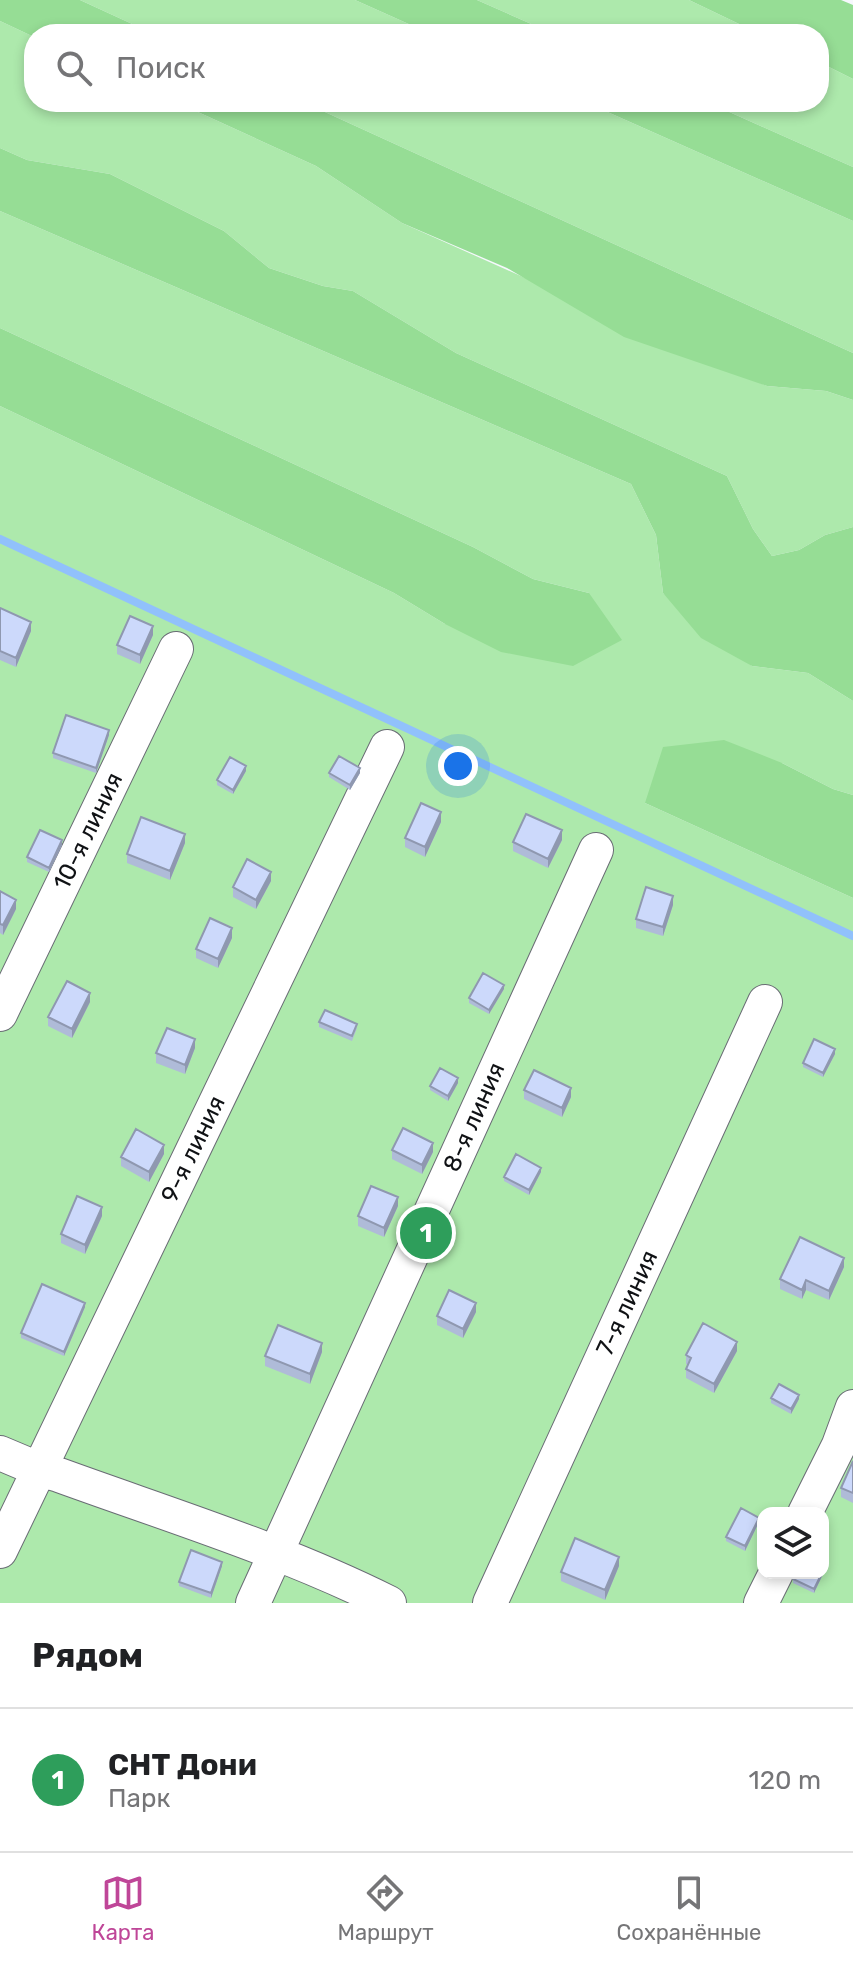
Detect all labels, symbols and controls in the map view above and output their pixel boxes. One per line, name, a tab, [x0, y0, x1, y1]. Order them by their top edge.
search box	[24, 24, 829, 112]
icon: search	[52, 46, 96, 90]
text: Поиск	[116, 50, 206, 86]
your location	[438, 746, 478, 786]
street label: 10-я линия	[48, 768, 128, 894]
street label: 8-я линия	[437, 1058, 511, 1176]
street label: 9-я линия	[155, 1091, 231, 1207]
pin: 1	[400, 1203, 452, 1263]
street label: 7-я линия	[590, 1246, 664, 1360]
map controls	[757, 1507, 829, 1579]
button: layers	[757, 1507, 829, 1579]
text: Рядом	[32, 1635, 143, 1676]
text: СНТ Дони	[108, 1747, 257, 1783]
text: 1	[52, 1765, 64, 1796]
text: 120 m	[749, 1765, 821, 1796]
text: Парк	[108, 1783, 170, 1814]
tab: Карта	[92, 1871, 154, 1946]
tab: Маршрут	[337, 1871, 433, 1946]
tab: Сохранённые	[617, 1871, 761, 1946]

